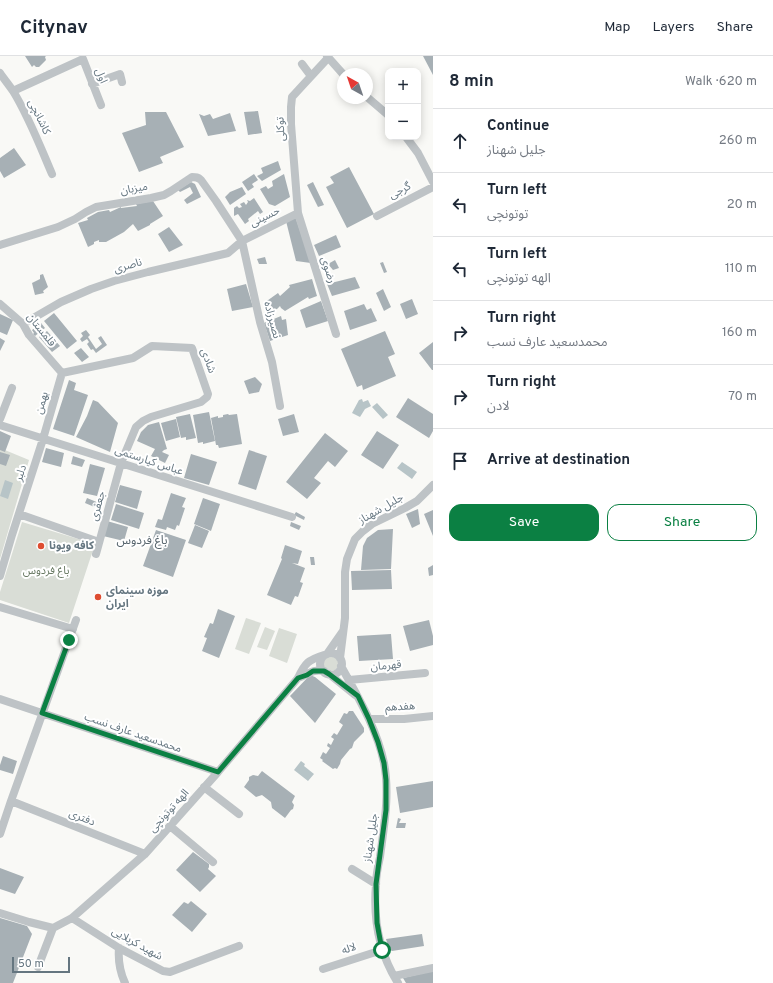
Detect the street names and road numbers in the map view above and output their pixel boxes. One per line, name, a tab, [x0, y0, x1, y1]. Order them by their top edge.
street label: اول	[92, 66, 110, 86]
street label: کاشانچی	[24, 97, 54, 137]
street label: توکلی	[273, 116, 289, 142]
street label: گرجی	[387, 179, 414, 203]
street label: میزبان	[119, 180, 149, 198]
street label: حسینی	[248, 204, 283, 230]
street label: ناصری	[112, 255, 144, 277]
street label: رضوى	[317, 255, 339, 285]
street label: نصیرزاده	[260, 300, 284, 340]
street label: قلمستان	[23, 311, 59, 350]
street label: شادی	[197, 347, 219, 376]
street label: بهمن	[32, 390, 52, 416]
street label: عباس کیارستمی	[113, 443, 185, 479]
street label: دلبر	[12, 463, 30, 484]
street label: جعفری	[87, 489, 109, 523]
street label: جلیل شهناز	[355, 490, 406, 528]
street label: قهرمان	[370, 658, 402, 674]
street label: هفدهم	[385, 699, 415, 716]
street label: محمدسعید عارف نسب	[82, 710, 184, 756]
street label: الهه توتونچی	[146, 786, 192, 836]
street label: دفتری	[67, 806, 97, 830]
street label: جلیل شهناز	[360, 812, 381, 865]
street label: شهید کربلایی	[109, 924, 165, 964]
street label: لاله	[340, 940, 358, 958]

